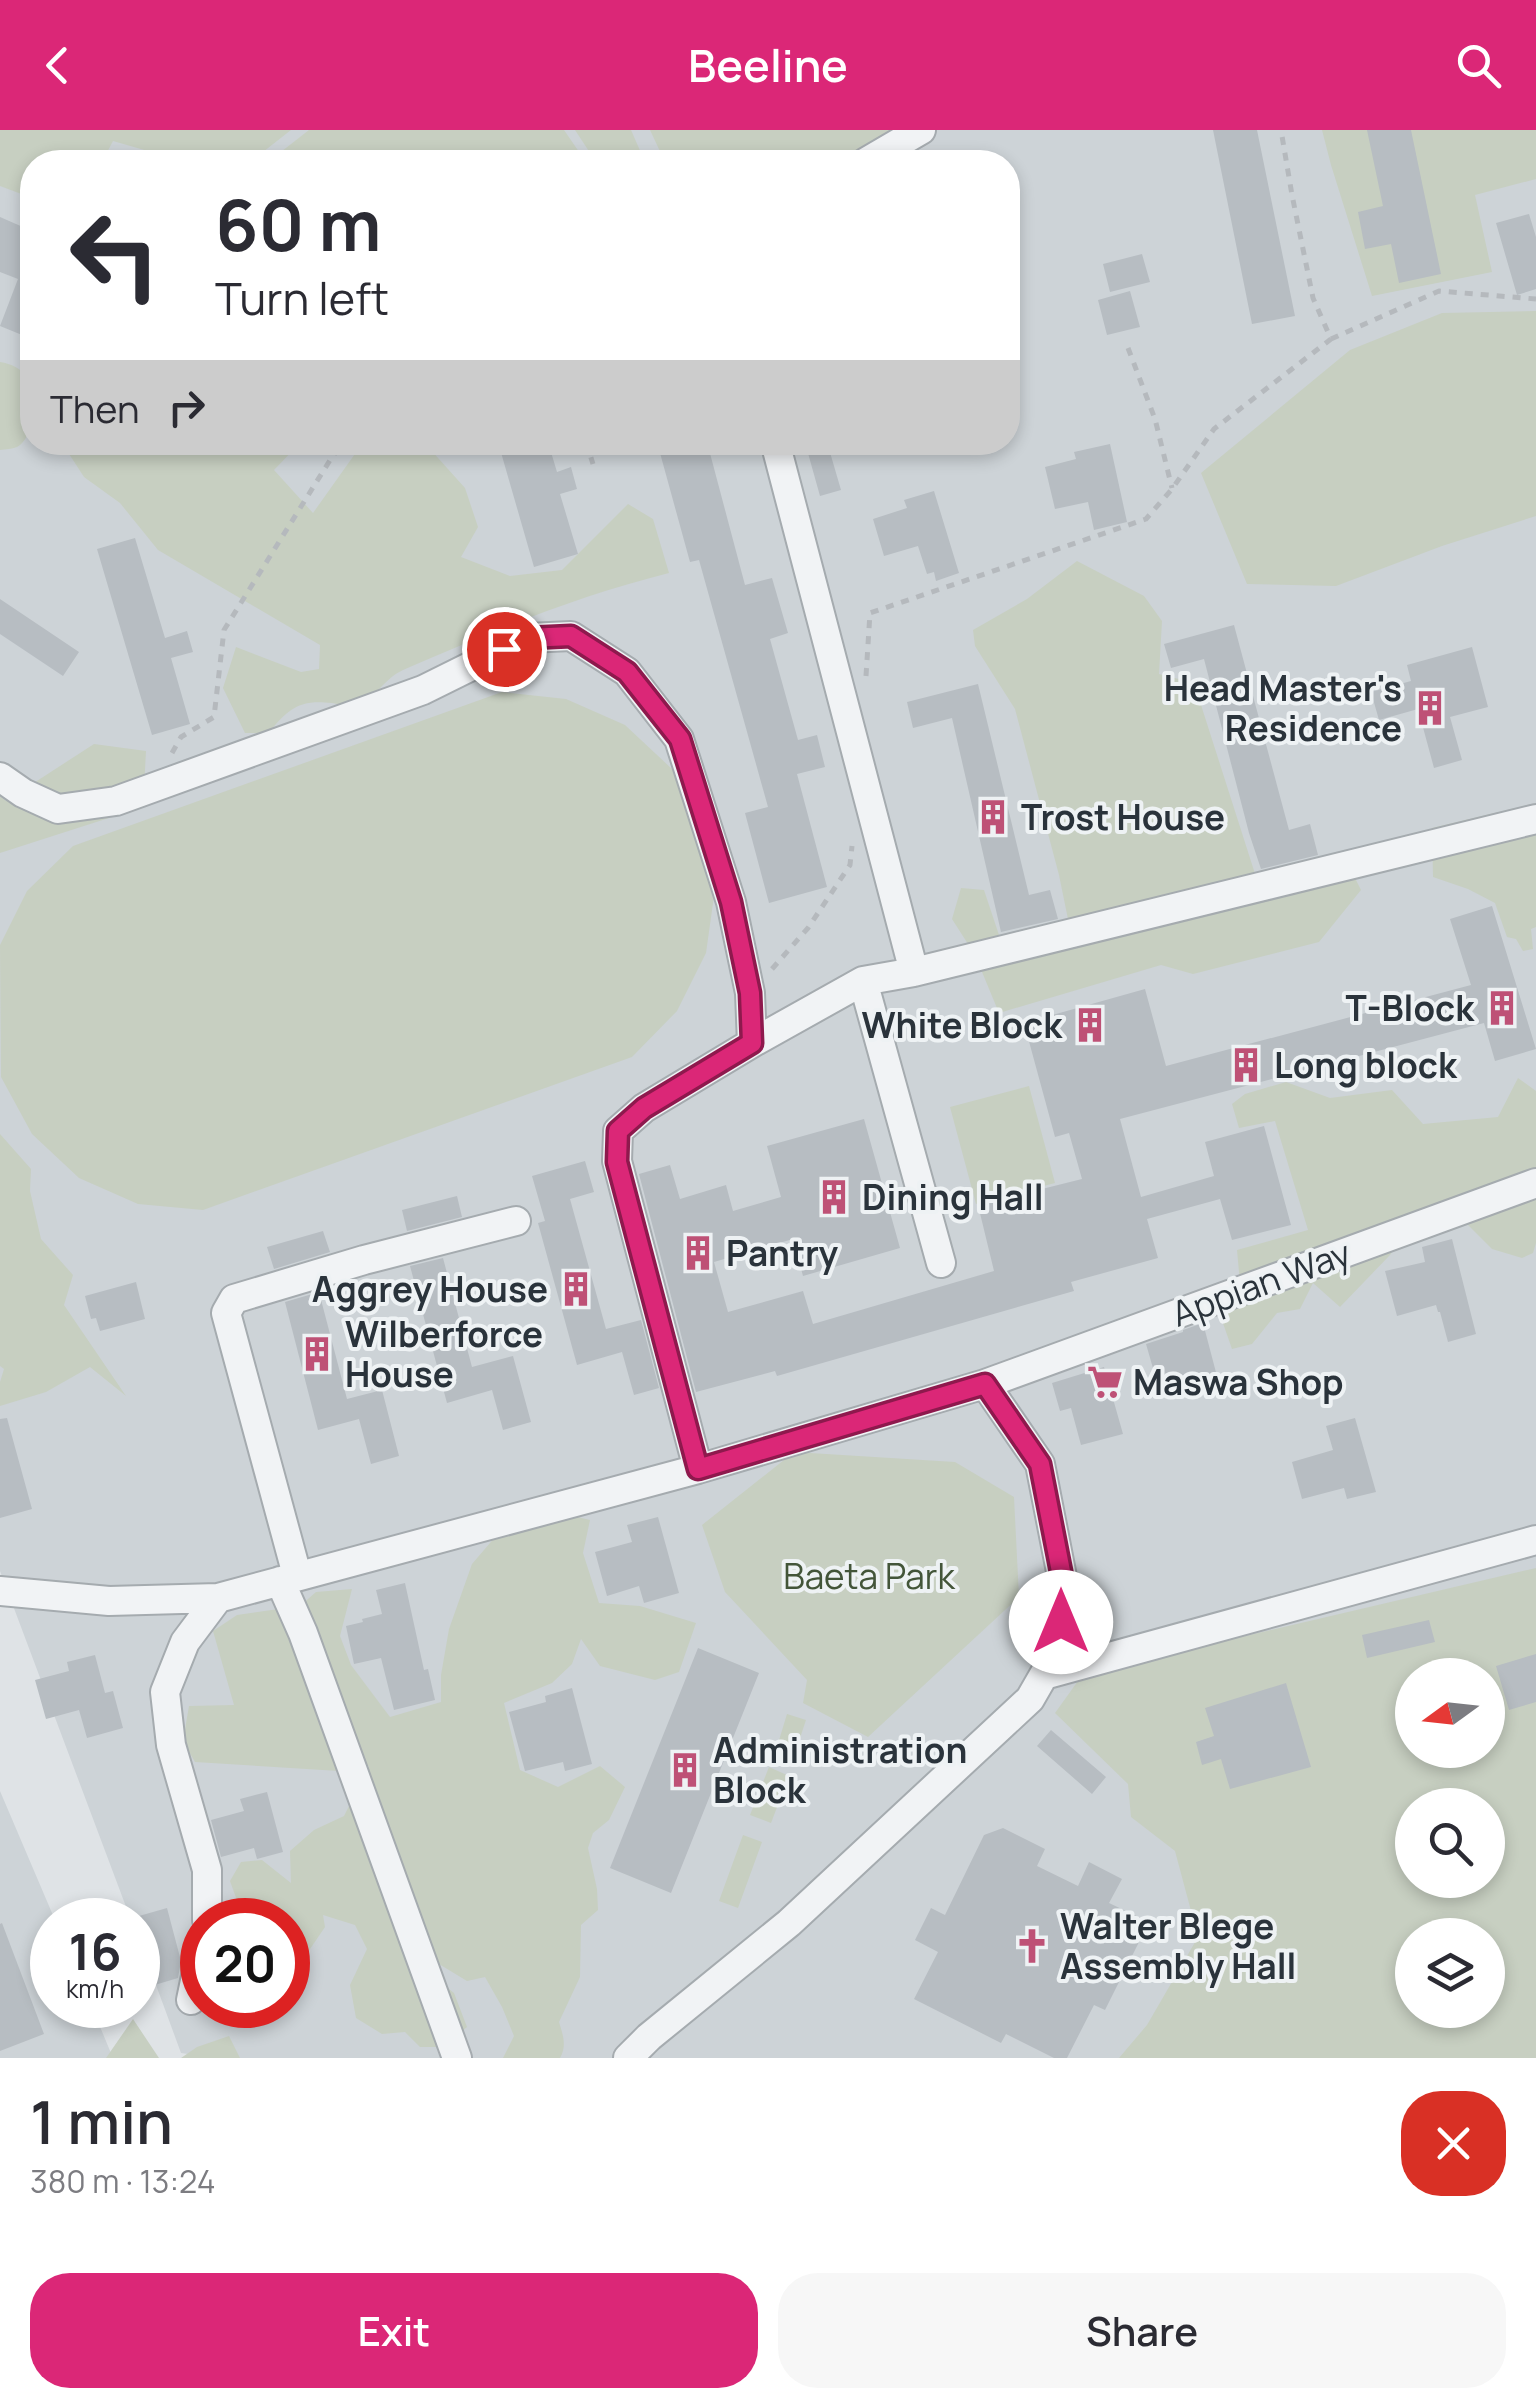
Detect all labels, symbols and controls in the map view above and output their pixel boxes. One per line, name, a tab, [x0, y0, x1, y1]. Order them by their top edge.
text: Beeline	[688, 34, 848, 96]
icon: back	[30, 38, 85, 93]
icon: search	[1451, 38, 1506, 93]
text: 60 m	[215, 176, 382, 272]
icon: left	[50, 190, 180, 320]
text: Turn left	[215, 267, 389, 329]
icon: right	[159, 380, 214, 435]
text: Then	[50, 382, 139, 434]
pin	[462, 607, 547, 692]
icon: arrive	[477, 622, 532, 677]
place label: Head Master's Residence	[1164, 664, 1402, 752]
building icon: Head Master's Residence	[1411, 689, 1449, 727]
place label: Trost House	[1021, 793, 1225, 841]
building icon: Trost House	[974, 798, 1012, 836]
place label: T-Block	[1346, 984, 1475, 1032]
building icon: T-Block	[1483, 989, 1521, 1027]
place label: White Block	[861, 1001, 1063, 1049]
building icon: White Block	[1071, 1006, 1109, 1044]
place label: Long block	[1274, 1041, 1458, 1089]
building icon: Long block	[1227, 1046, 1265, 1084]
place label: Dining Hall	[862, 1173, 1044, 1221]
building icon: Dining Hall	[815, 1178, 853, 1216]
street label: Appian Way	[1165, 1228, 1357, 1338]
place label: Pantry	[726, 1229, 838, 1277]
building icon: Pantry	[679, 1234, 717, 1272]
place label: Aggrey House	[312, 1265, 548, 1313]
building icon: Aggrey House	[557, 1270, 595, 1308]
place label: Wilberforce House	[345, 1310, 543, 1398]
building icon: Wilberforce House	[298, 1335, 336, 1373]
place label: Maswa Shop	[1133, 1358, 1344, 1406]
supermarket icon: Maswa Shop	[1086, 1363, 1124, 1401]
park label: Baeta Park	[783, 1552, 956, 1600]
position arrow	[1009, 1570, 1113, 1674]
north arrow	[1395, 1658, 1505, 1768]
map controls	[1395, 1658, 1505, 2028]
place label: Administration Block	[713, 1726, 967, 1814]
building icon: Administration Block	[666, 1751, 704, 1789]
button: search	[1395, 1788, 1505, 1898]
speed limit sign: 20	[180, 1898, 310, 2028]
place label: Walter Blege Assembly Hall	[1060, 1902, 1296, 1990]
text: 16	[69, 1917, 121, 1985]
button: layers	[1395, 1918, 1505, 2028]
church icon: Walter Blege Assembly Hall	[1013, 1927, 1051, 1965]
text: km/h	[66, 1971, 124, 2006]
text: 1 min	[30, 2080, 173, 2162]
button: close	[1401, 2091, 1506, 2196]
text: 380 m · 13:24	[30, 2159, 216, 2203]
button: Exit	[30, 2273, 758, 2388]
button: Share	[778, 2273, 1506, 2388]

